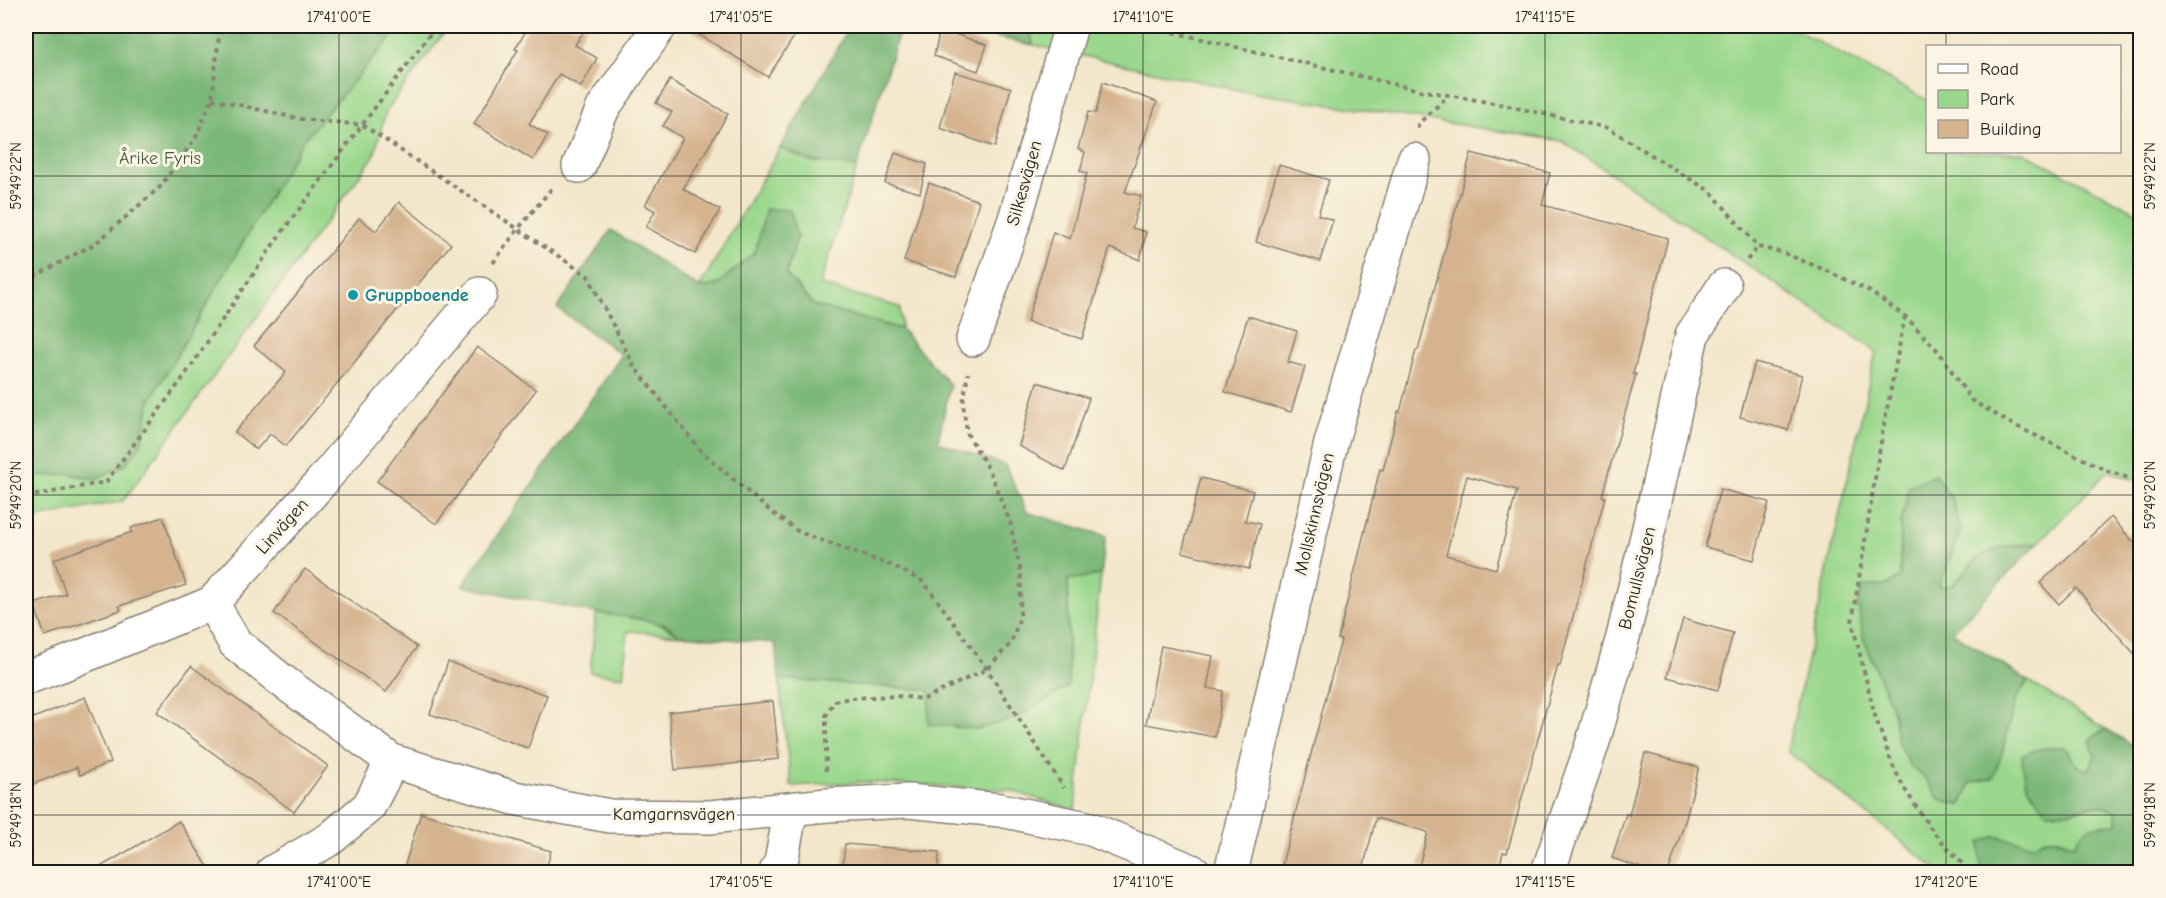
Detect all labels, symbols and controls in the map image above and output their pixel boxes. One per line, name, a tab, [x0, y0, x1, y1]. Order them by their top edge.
text: 17°41'00"E	[307, 8, 371, 26]
text: 17°41'05"E	[709, 8, 773, 26]
text: 17°41'10"E	[1112, 8, 1174, 26]
text: 17°41'15"E	[1515, 8, 1575, 26]
legend	[1926, 45, 2121, 153]
text: Road	[1980, 59, 2019, 80]
text: Park	[1980, 89, 2015, 110]
text: Building	[1980, 119, 2042, 140]
street label: Silkesvägen	[1002, 138, 1047, 228]
text: 59°49'22"N	[7, 142, 25, 210]
text: 59°49'22"N	[2141, 142, 2159, 210]
park label: Årike Fyris	[119, 147, 201, 169]
place label: Gruppboende	[365, 285, 469, 306]
marker: Gruppboende	[346, 288, 360, 302]
street label: Mollskinnsvägen	[1290, 451, 1339, 577]
text: 59°49'20"N	[7, 461, 25, 529]
text: 59°49'20"N	[2141, 461, 2159, 529]
street label: Linvägen	[252, 494, 313, 559]
street label: Bomullsvägen	[1615, 525, 1660, 632]
text: 59°49'18"N	[7, 782, 25, 848]
text: 59°49'18"N	[2141, 782, 2159, 848]
street label: Kamgarnsvägen	[613, 804, 735, 825]
text: 17°41'00"E	[307, 873, 371, 891]
text: 17°41'05"E	[709, 873, 773, 891]
text: 17°41'10"E	[1112, 873, 1174, 891]
text: 17°41'15"E	[1515, 873, 1575, 891]
text: 17°41'20"E	[1914, 873, 1978, 891]

